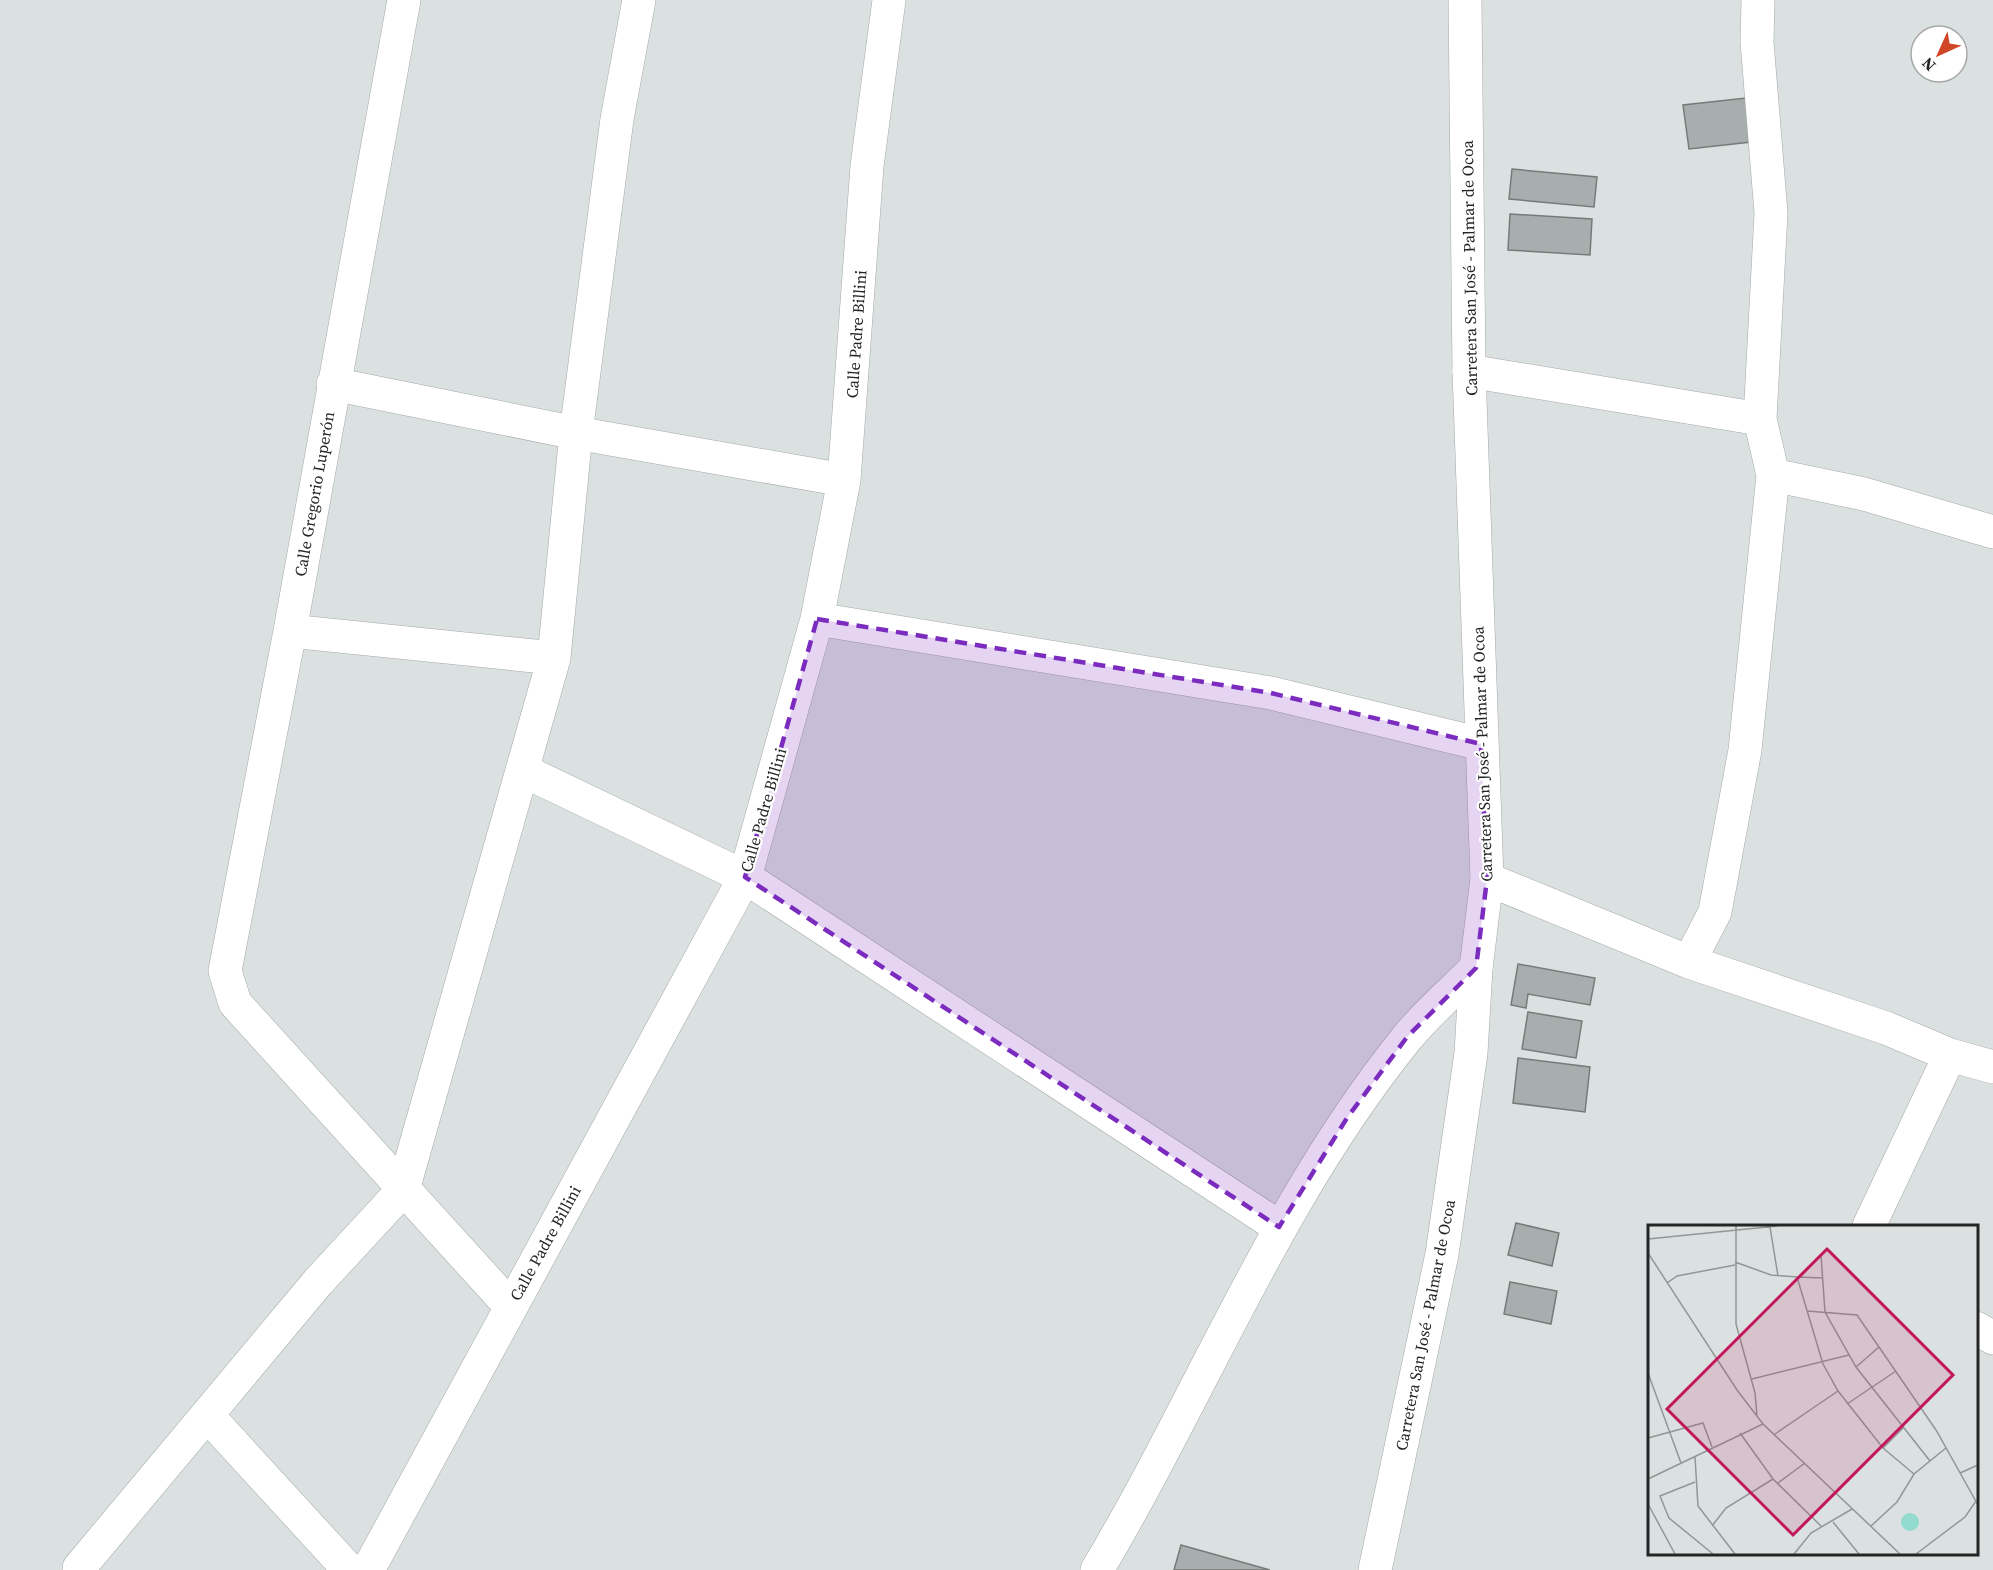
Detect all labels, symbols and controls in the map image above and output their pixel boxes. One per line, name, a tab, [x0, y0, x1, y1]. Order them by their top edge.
north arrow	[1909, 24, 1969, 84]
text: N	[1916, 52, 1940, 77]
street label: Carretera San José - Palmar de Ocoa	[1456, 139, 1482, 396]
street label: Calle Padre Billini	[841, 269, 871, 399]
street label: Calle Gregorio Luperón	[289, 409, 339, 578]
street label: Carretera San José - Palmar de Ocoa	[1467, 625, 1497, 882]
street label: Calle Padre Billini	[735, 745, 791, 875]
street label: Calle Padre Billini	[504, 1181, 586, 1304]
street label: Carretera San José - Palmar de Ocoa	[1390, 1197, 1460, 1453]
inset map	[1648, 1225, 1978, 1555]

